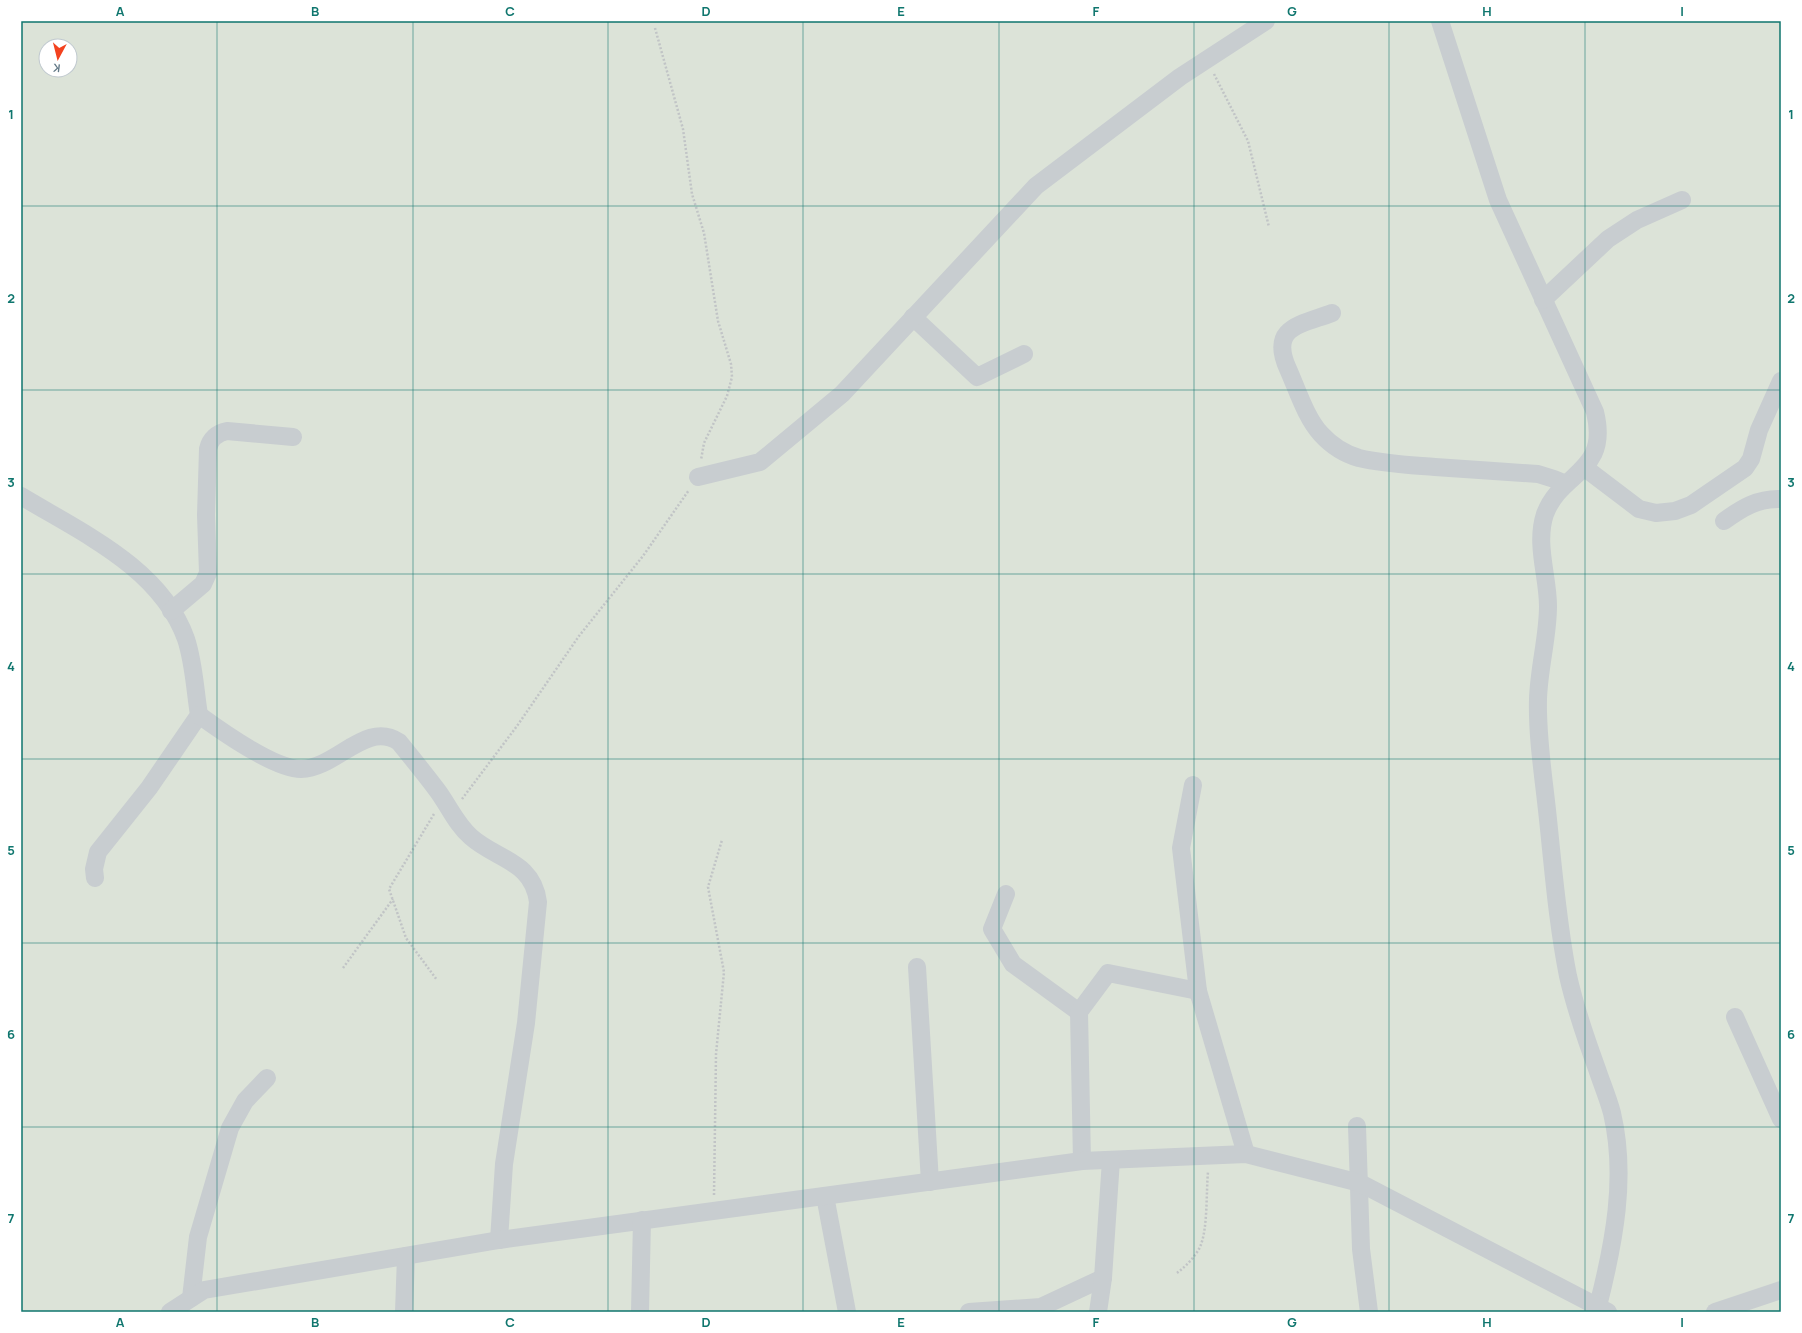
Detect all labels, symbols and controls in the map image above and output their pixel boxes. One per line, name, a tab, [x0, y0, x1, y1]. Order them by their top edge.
text: A	[116, 2, 125, 20]
text: B	[311, 2, 319, 20]
text: C	[505, 2, 515, 20]
text: D	[701, 2, 711, 20]
text: E	[897, 2, 905, 20]
text: F	[1093, 2, 1100, 20]
text: G	[1287, 2, 1297, 20]
text: H	[1482, 2, 1492, 20]
text: I	[1680, 2, 1684, 20]
north arrow	[38, 38, 78, 78]
text: K	[51, 60, 61, 76]
text: 1	[8, 105, 14, 123]
text: 1	[1788, 105, 1794, 123]
text: 2	[7, 289, 15, 307]
text: 2	[1787, 289, 1795, 307]
text: 3	[7, 473, 15, 491]
text: 3	[1787, 473, 1795, 491]
text: 4	[7, 657, 15, 675]
text: 4	[1787, 657, 1795, 675]
text: 5	[7, 841, 15, 859]
text: 5	[1787, 841, 1795, 859]
text: 6	[7, 1025, 15, 1043]
text: 6	[1787, 1025, 1795, 1043]
text: 7	[8, 1209, 15, 1227]
text: 7	[1788, 1209, 1795, 1227]
text: A	[116, 1313, 125, 1331]
text: B	[311, 1313, 319, 1331]
text: C	[505, 1313, 515, 1331]
text: D	[701, 1313, 711, 1331]
text: E	[897, 1313, 905, 1331]
text: F	[1093, 1313, 1100, 1331]
text: G	[1287, 1313, 1297, 1331]
text: H	[1482, 1313, 1492, 1331]
text: I	[1680, 1313, 1684, 1331]

